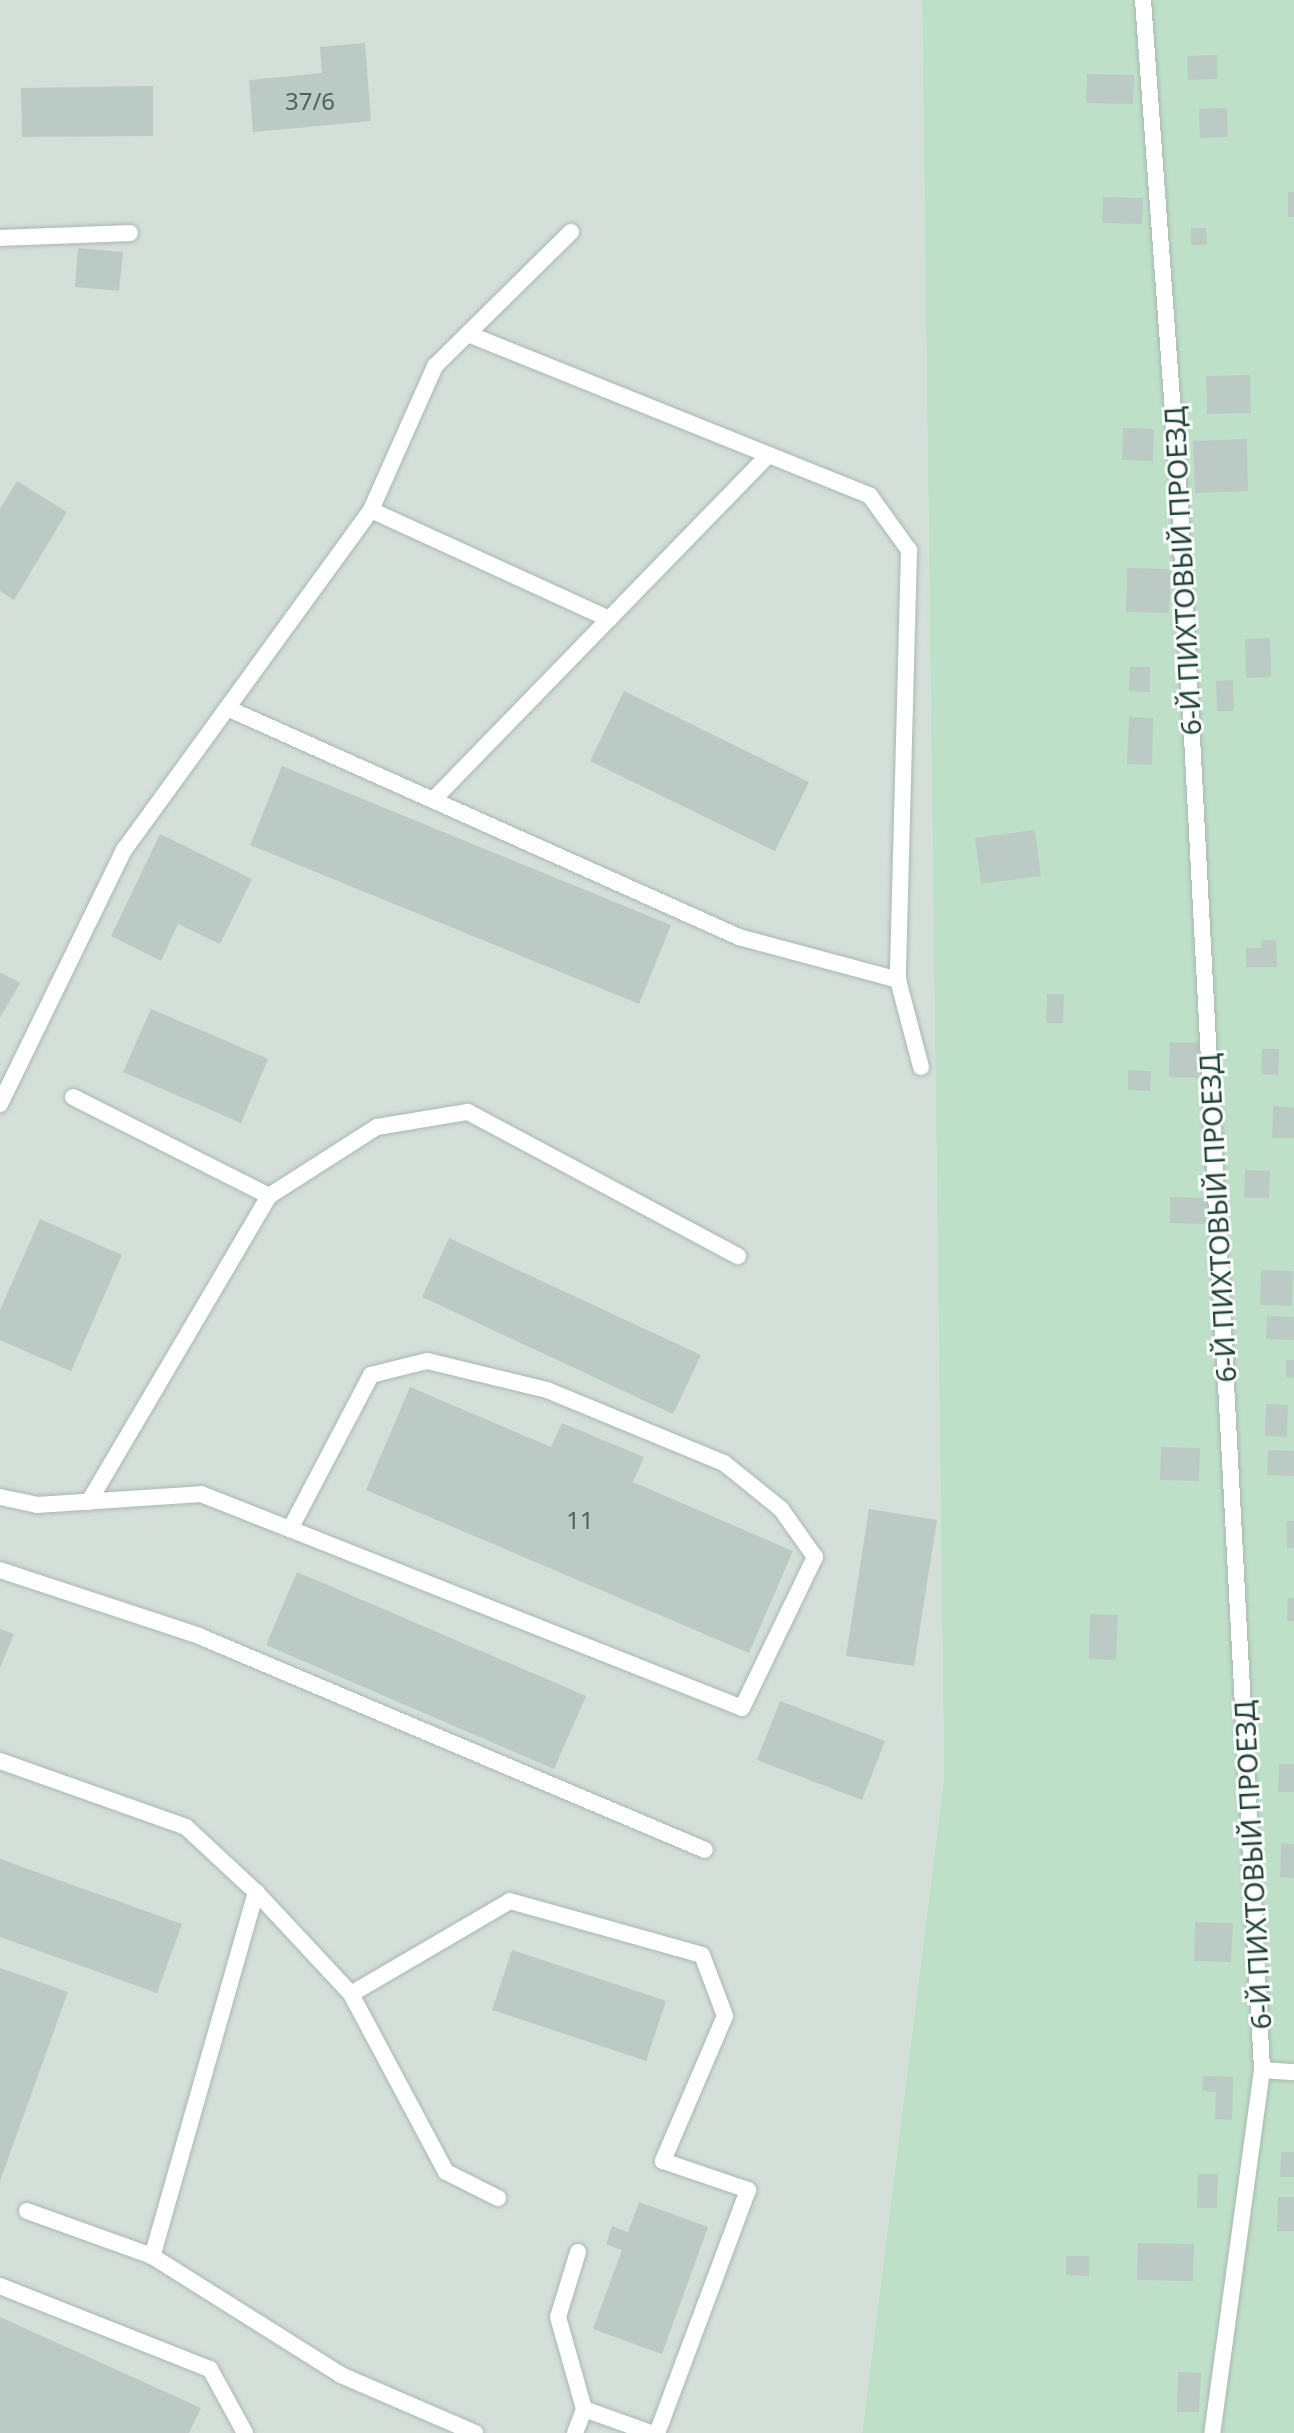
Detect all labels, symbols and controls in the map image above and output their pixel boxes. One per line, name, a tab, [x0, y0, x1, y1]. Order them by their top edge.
house number: 37/6	[285, 87, 335, 115]
street label: 6-Й ПИХТОВЫЙ ПРОЕЗД	[1157, 406, 1207, 736]
street label: 6-Й ПИХТОВЫЙ ПРОЕЗД	[1192, 1053, 1242, 1383]
house number: 11	[566, 1506, 594, 1534]
street label: 6-Й ПИХТОВЫЙ ПРОЕЗД	[1227, 1700, 1277, 2030]

